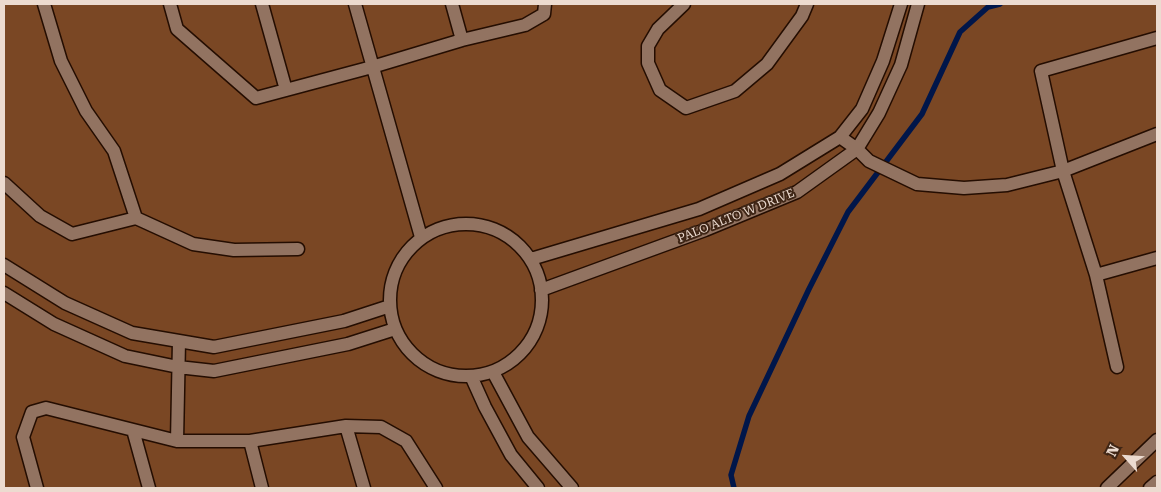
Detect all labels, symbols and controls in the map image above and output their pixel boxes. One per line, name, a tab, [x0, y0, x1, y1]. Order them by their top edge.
street label: PALO ALTO W DRIVE	[676, 186, 796, 246]
north arrow	[1101, 432, 1151, 482]
text: N	[1103, 442, 1122, 459]

